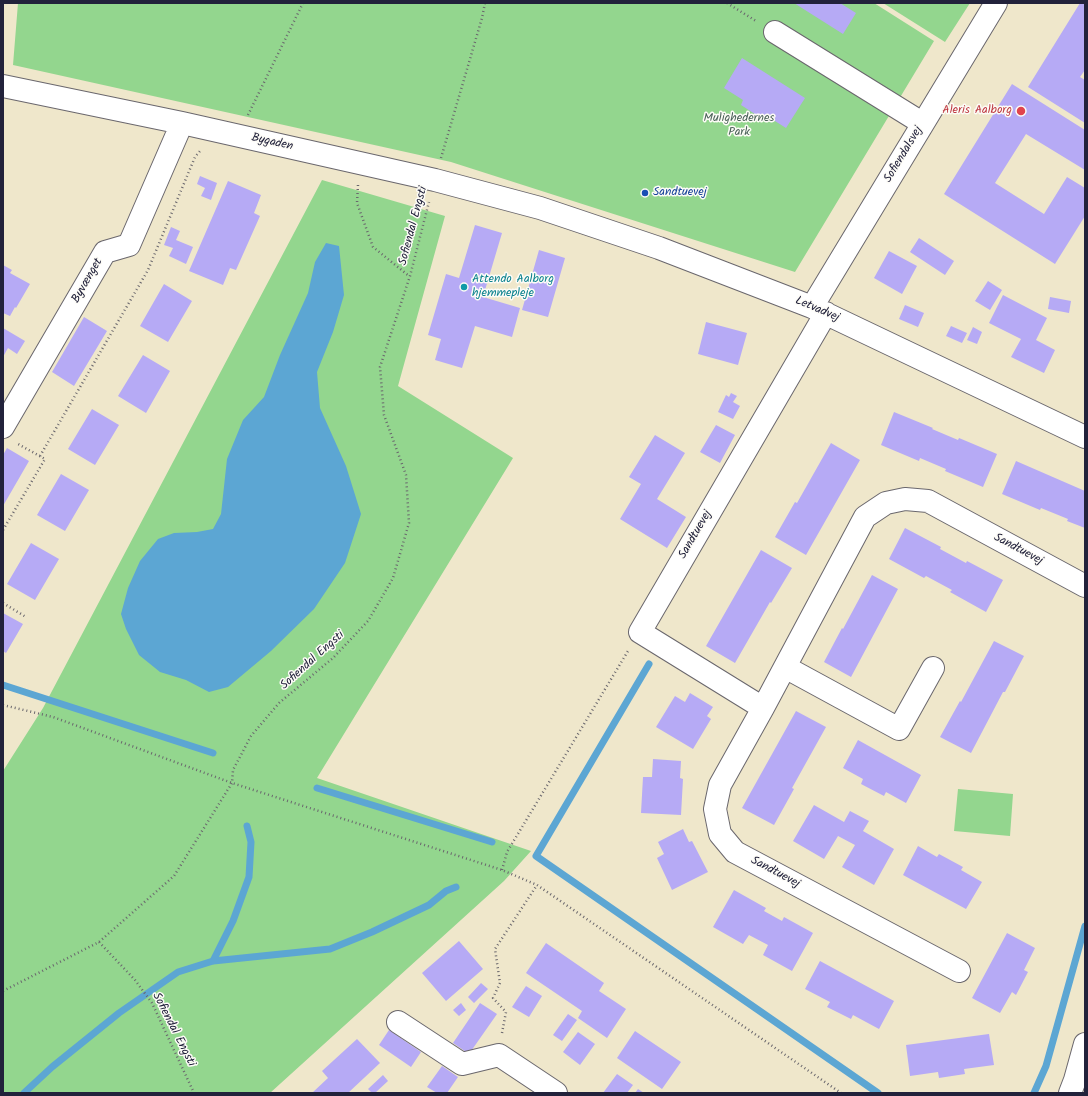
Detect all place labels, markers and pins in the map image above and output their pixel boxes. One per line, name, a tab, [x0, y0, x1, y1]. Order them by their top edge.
place label: Aleris Aalborg	[942, 104, 1012, 118]
marker: Aleris Aalborg	[1015, 105, 1027, 117]
place label: Sandtuevej	[653, 186, 707, 200]
marker: Sandtuevej	[640, 188, 650, 198]
place label: Attendo Aalborg hjemmepleje	[472, 273, 554, 301]
marker: Attendo Aalborg hjemmepleje	[459, 282, 469, 292]

